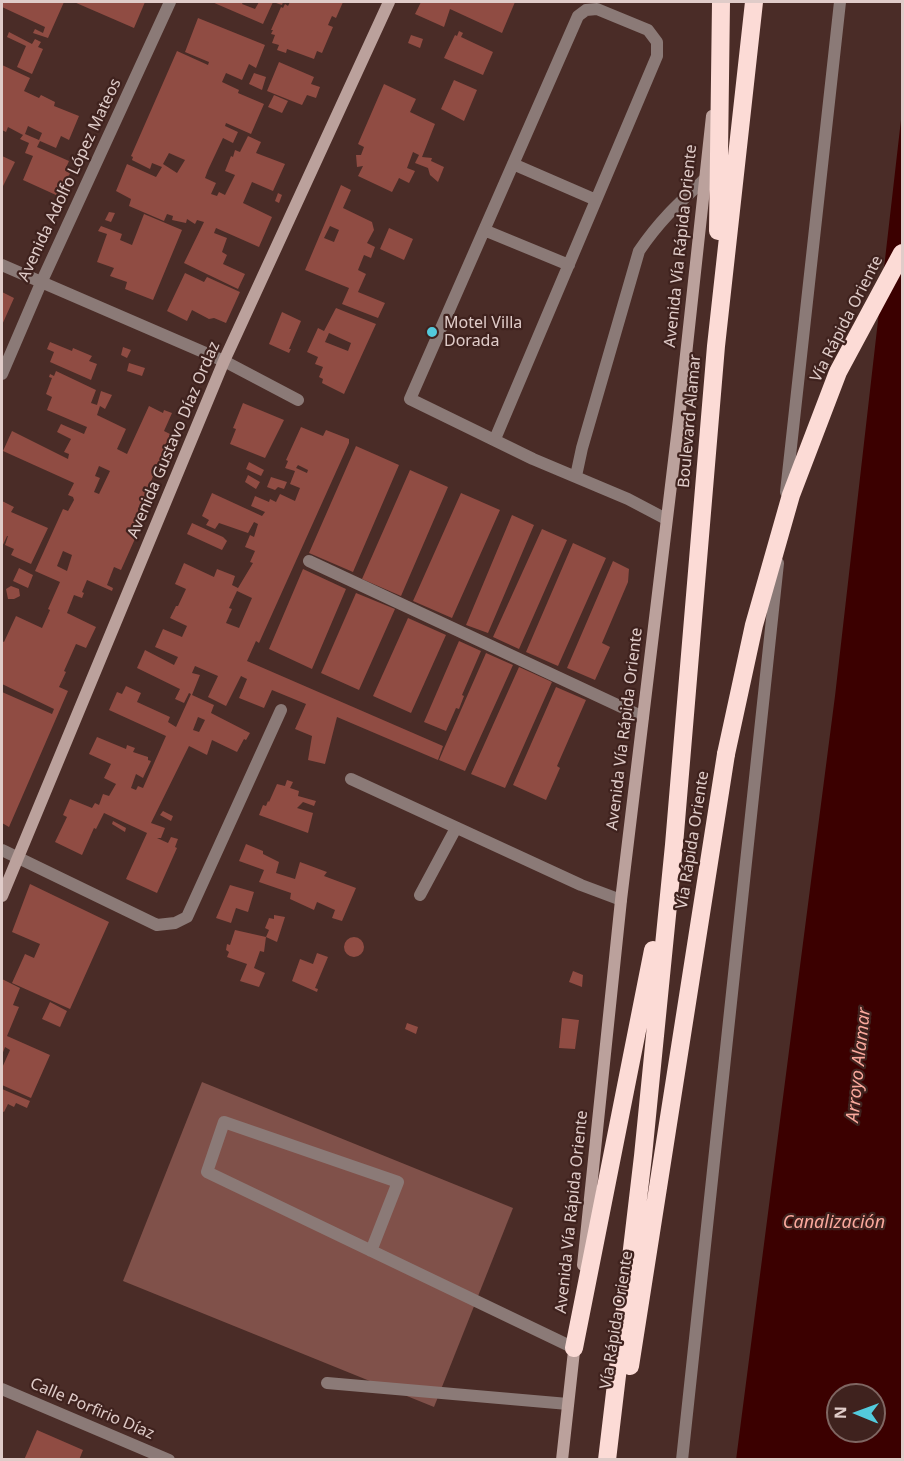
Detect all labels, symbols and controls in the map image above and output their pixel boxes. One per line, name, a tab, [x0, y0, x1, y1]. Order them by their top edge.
street label: Avenida Adolfo López Mateos	[14, 75, 126, 285]
street label: Avenida Vía Rápida Oriente	[661, 144, 701, 348]
street label: Vía Rápida Oriente	[807, 252, 887, 386]
place label: Motel Villa Dorada	[444, 313, 522, 351]
marker: Motel Villa Dorada	[425, 325, 439, 339]
street label: Avenida Gustavo Díaz Ordaz	[124, 339, 224, 541]
street label: Boulevard Alamar	[675, 353, 705, 489]
street label: Avenida Vía Rápida Oriente	[603, 627, 647, 831]
street label: Vía Rápida Oriente	[673, 770, 713, 910]
water label: Arroyo Alamar	[842, 1007, 876, 1123]
street label: Avenida Vía Rápida Oriente	[552, 1110, 592, 1314]
water label: Canalización	[783, 1212, 885, 1234]
street label: Vía Rápida Oriente	[597, 1250, 637, 1390]
street label: Calle Porfirio Díaz	[27, 1374, 157, 1444]
north arrow	[826, 1383, 886, 1443]
text: N	[829, 1406, 851, 1419]

